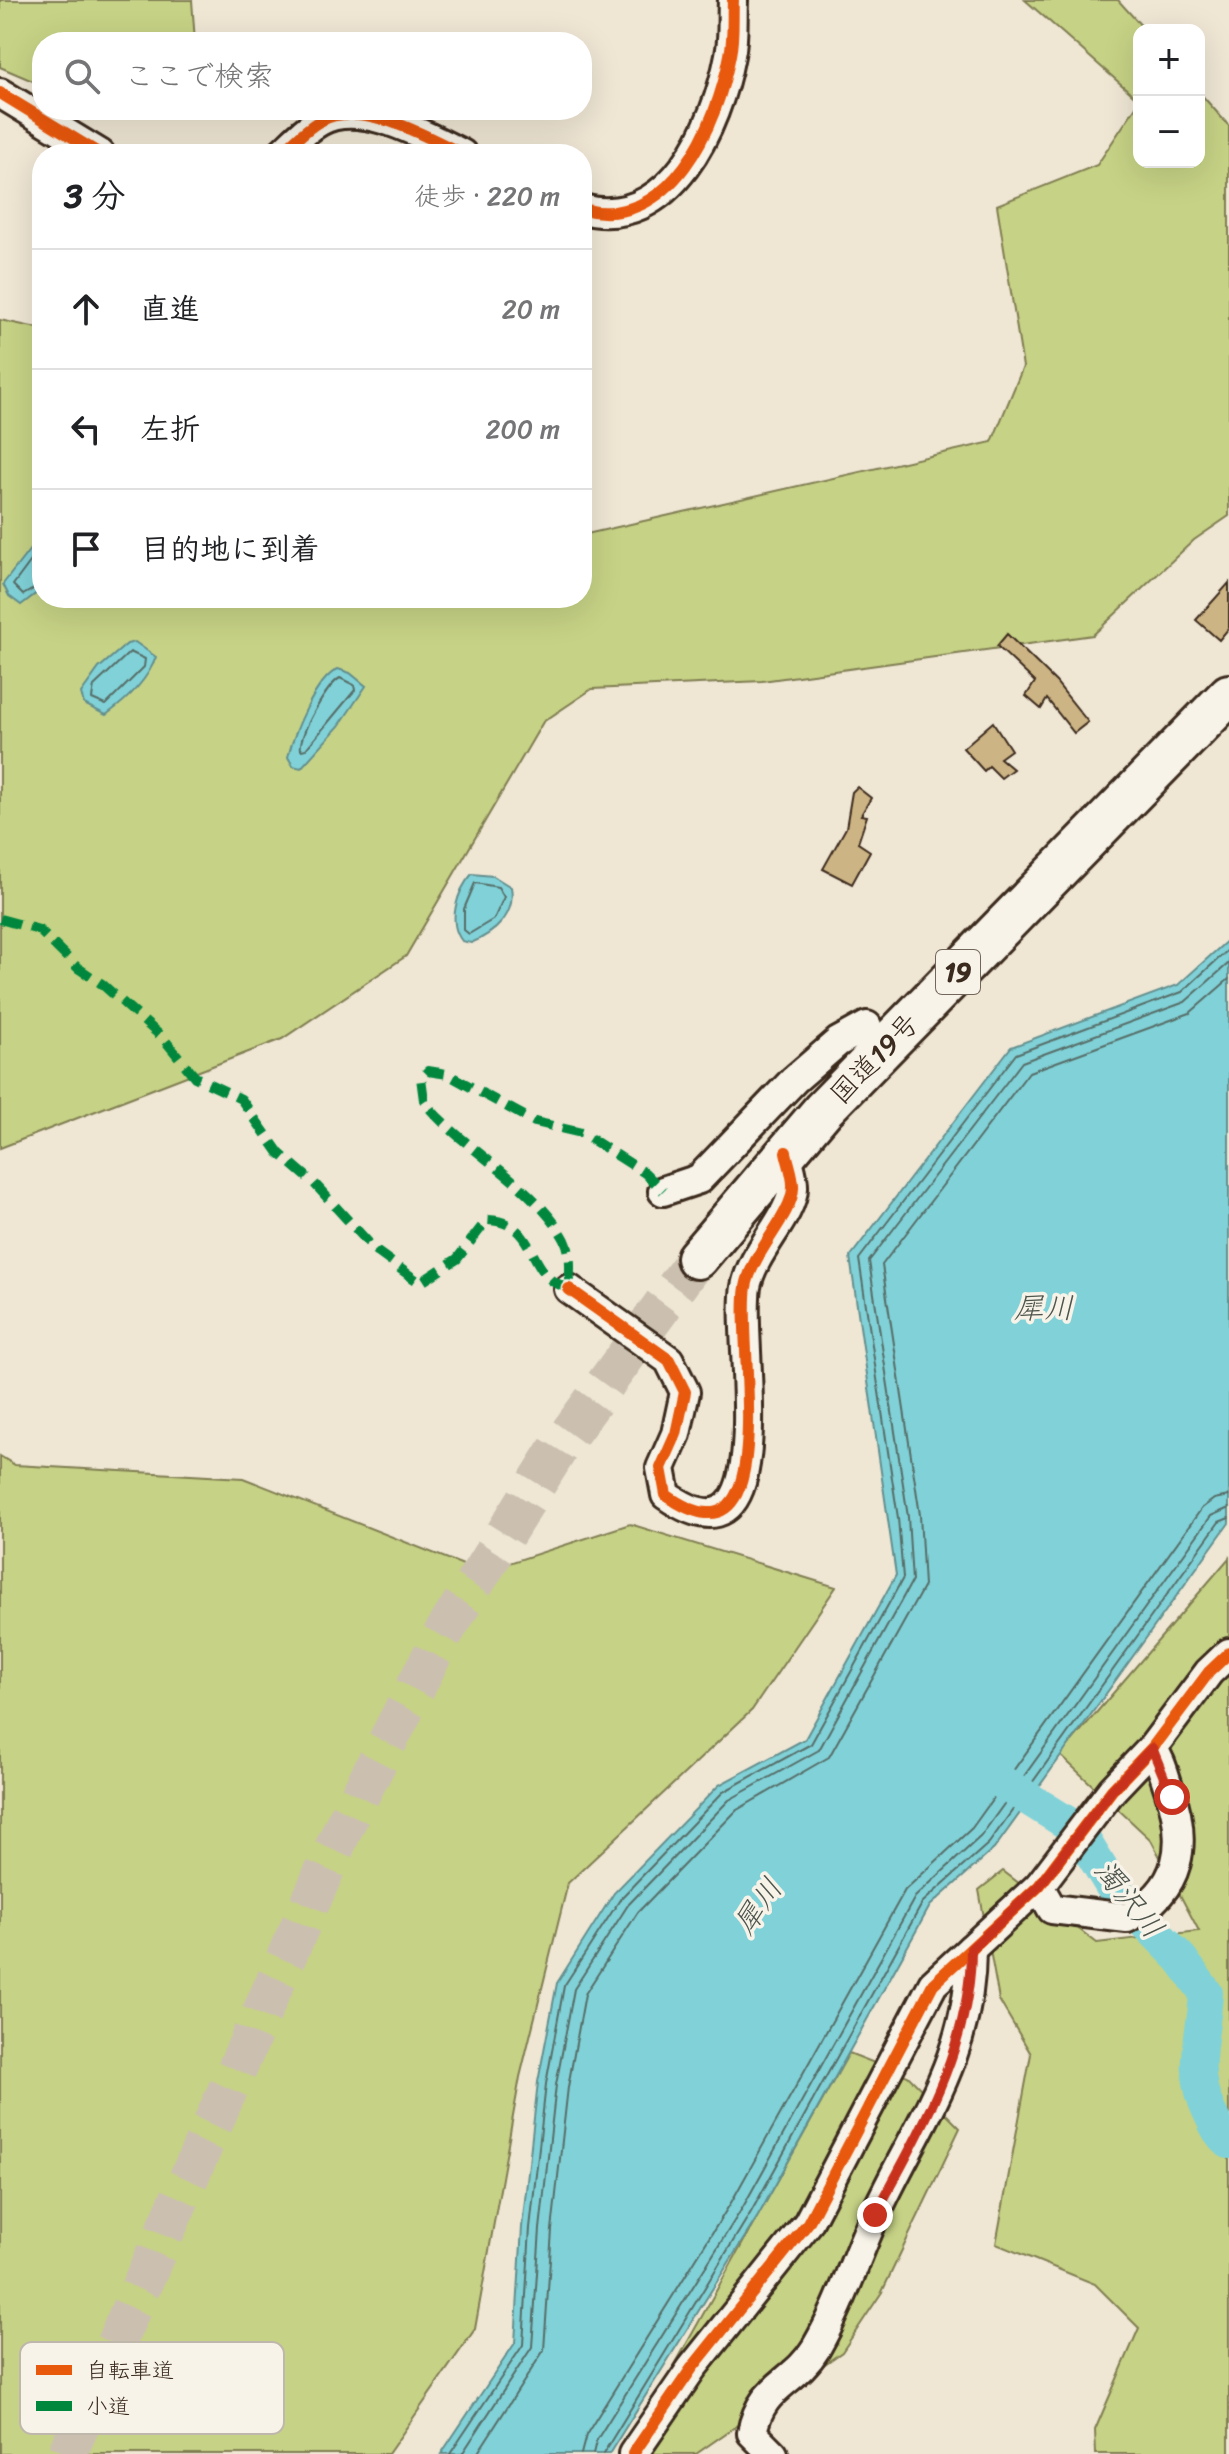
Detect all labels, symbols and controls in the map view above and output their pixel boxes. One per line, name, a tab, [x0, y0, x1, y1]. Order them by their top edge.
map controls	[1133, 24, 1205, 168]
button: +	[1133, 24, 1205, 96]
search box	[32, 32, 592, 120]
text: ここで検索	[124, 49, 274, 103]
icon: search	[60, 54, 104, 98]
button: −	[1133, 96, 1205, 168]
text: 3 分	[64, 166, 126, 226]
text: 徒歩 · 220 m	[414, 173, 560, 219]
text: 直進	[140, 282, 200, 336]
text: 20 m	[502, 286, 560, 332]
icon: ahead	[64, 287, 108, 331]
text: 左折	[140, 402, 200, 456]
text: 200 m	[485, 406, 560, 452]
icon: left	[64, 407, 108, 451]
text: 目的地に到着	[140, 522, 320, 576]
icon: arrive	[64, 527, 108, 571]
road number: 19	[936, 950, 980, 994]
street label: 国道19号	[817, 1001, 931, 1116]
water label: 犀川	[1014, 1281, 1074, 1335]
route start	[1154, 1779, 1190, 1815]
water label: 濁沢川	[1080, 1847, 1178, 1951]
water label: 犀川	[719, 1866, 797, 1946]
route end	[857, 2197, 893, 2233]
legend	[20, 2342, 284, 2434]
text: 自転車道	[86, 2351, 174, 2390]
text: 小道	[86, 2387, 130, 2426]

